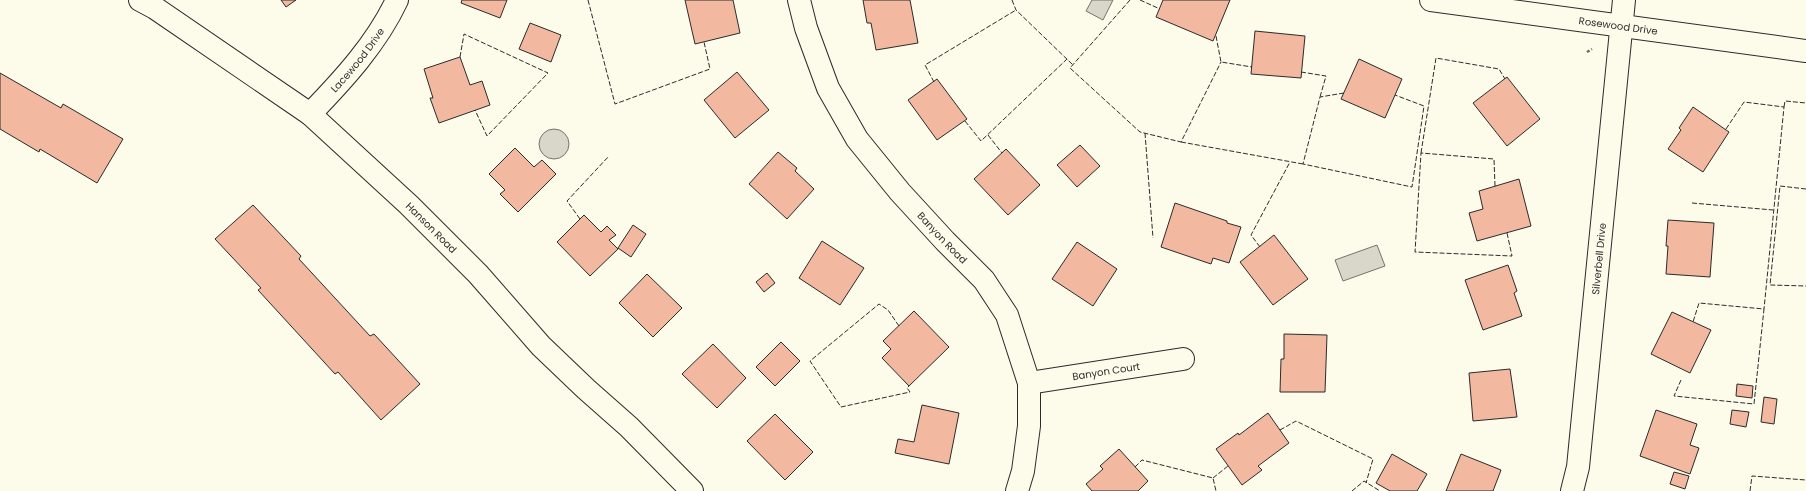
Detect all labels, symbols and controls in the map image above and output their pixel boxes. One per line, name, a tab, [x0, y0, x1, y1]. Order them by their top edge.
street label: Rosewood Drive	[1578, 13, 1659, 39]
street label: Lacewood Drive	[327, 25, 388, 96]
street label: Hanson Road	[402, 199, 460, 257]
street label: Banyon Road	[914, 209, 970, 267]
street label: Silverbell Drive	[1588, 222, 1610, 295]
street label: Banyon Court	[1071, 359, 1141, 384]

